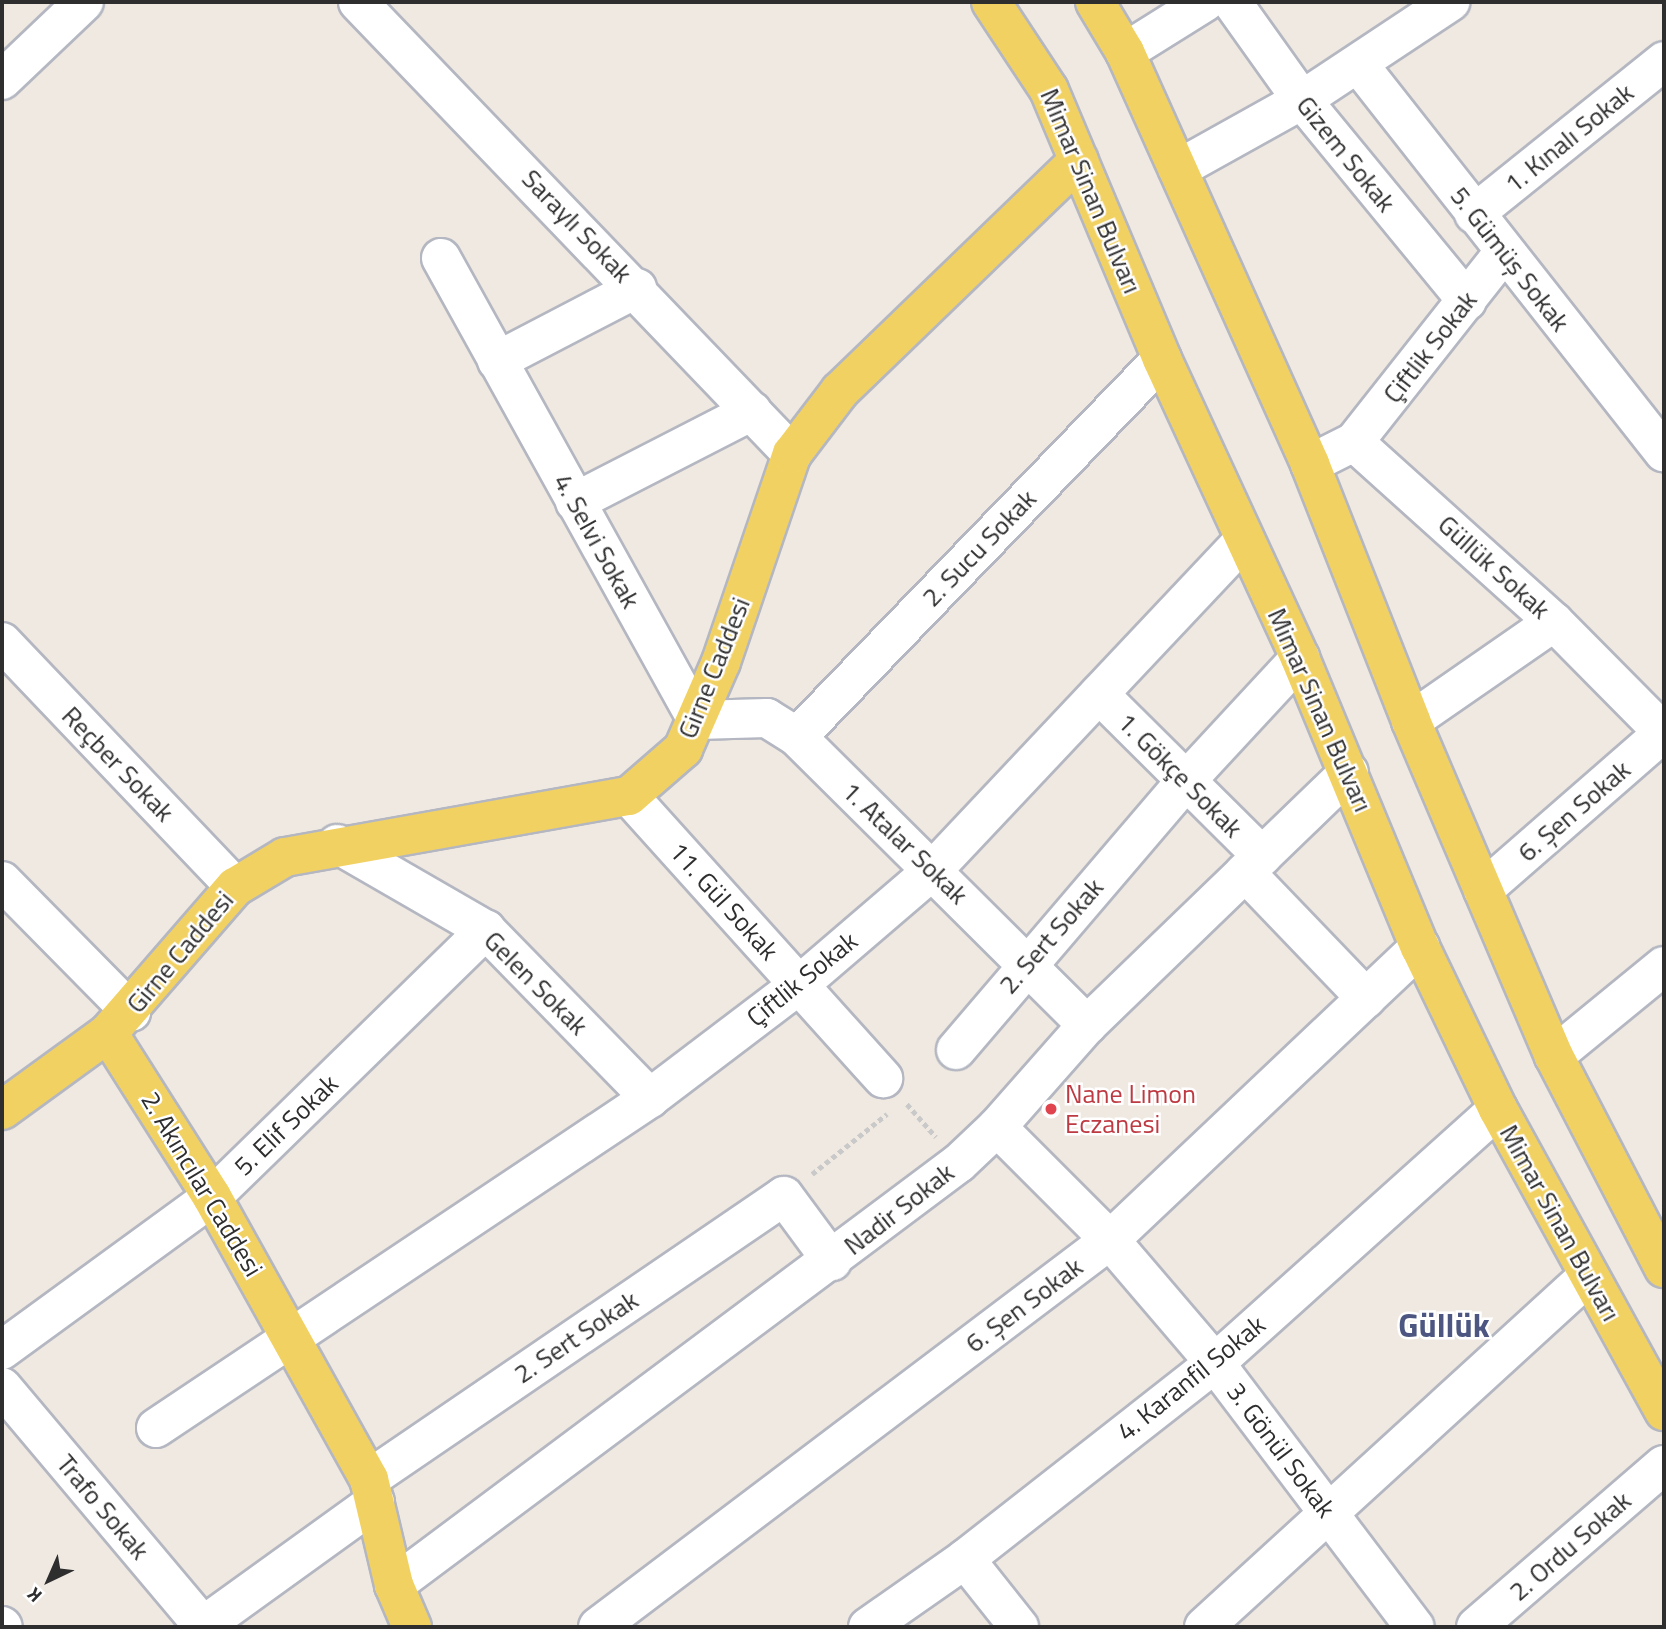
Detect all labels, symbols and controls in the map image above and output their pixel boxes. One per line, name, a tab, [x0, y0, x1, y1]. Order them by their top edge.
street label: 1. Kınalı Sokak	[1498, 77, 1640, 199]
street label: Mimar Sinan Bulvarı	[1034, 84, 1148, 298]
street label: Gizem Sokak	[1290, 90, 1402, 218]
street label: Saraylı Sokak	[516, 163, 638, 289]
street label: 5. Gümüş Sokak	[1444, 181, 1576, 337]
street label: Çiftlik Sokak	[1377, 285, 1483, 409]
street label: 4. Selvi Sokak	[547, 468, 647, 614]
street label: 2. Sucu Sokak	[916, 483, 1042, 613]
street label: Güllük Sokak	[1432, 509, 1556, 625]
street label: Girne Caddesi	[672, 593, 756, 743]
street label: Mimar Sinan Bulvarı	[1261, 603, 1379, 817]
street label: Reçber Sokak	[56, 700, 180, 828]
street label: 1. Gökçe Sokak	[1111, 706, 1249, 844]
street label: 6. Şen Sokak	[1512, 754, 1636, 868]
street label: 1. Atalar Sokak	[836, 775, 974, 911]
street label: 11. Gül Sokak	[663, 836, 785, 966]
street label: 2. Sert Sokak	[992, 872, 1110, 1000]
street label: Girne Caddesi	[120, 885, 240, 1019]
street label: Gelen Sokak	[478, 925, 594, 1041]
street label: Çiftlik Sokak	[740, 925, 864, 1033]
street label: 5. Elif Sokak	[228, 1068, 344, 1182]
place label: Nane Limon Eczanesi	[1065, 1078, 1196, 1140]
street label: 2. Akıncılar Caddesi	[135, 1086, 269, 1282]
marker: Nane Limon Eczanesi	[1043, 1101, 1059, 1117]
street label: Mimar Sinan Bulvarı	[1493, 1120, 1627, 1326]
street label: Nadir Sokak	[838, 1157, 960, 1261]
street label: 6. Şen Sokak	[959, 1251, 1089, 1359]
street label: 2. Sert Sokak	[508, 1284, 644, 1390]
district label: Güllük	[1398, 1306, 1490, 1346]
street label: 4. Karanfil Sokak	[1111, 1309, 1271, 1447]
street label: 3. Gönül Sokak	[1220, 1376, 1342, 1524]
street label: Trafo Sokak	[50, 1448, 156, 1566]
street label: 2. Ordu Sokak	[1503, 1485, 1637, 1607]
north arrow	[14, 1545, 84, 1615]
text: K	[20, 1581, 48, 1610]

